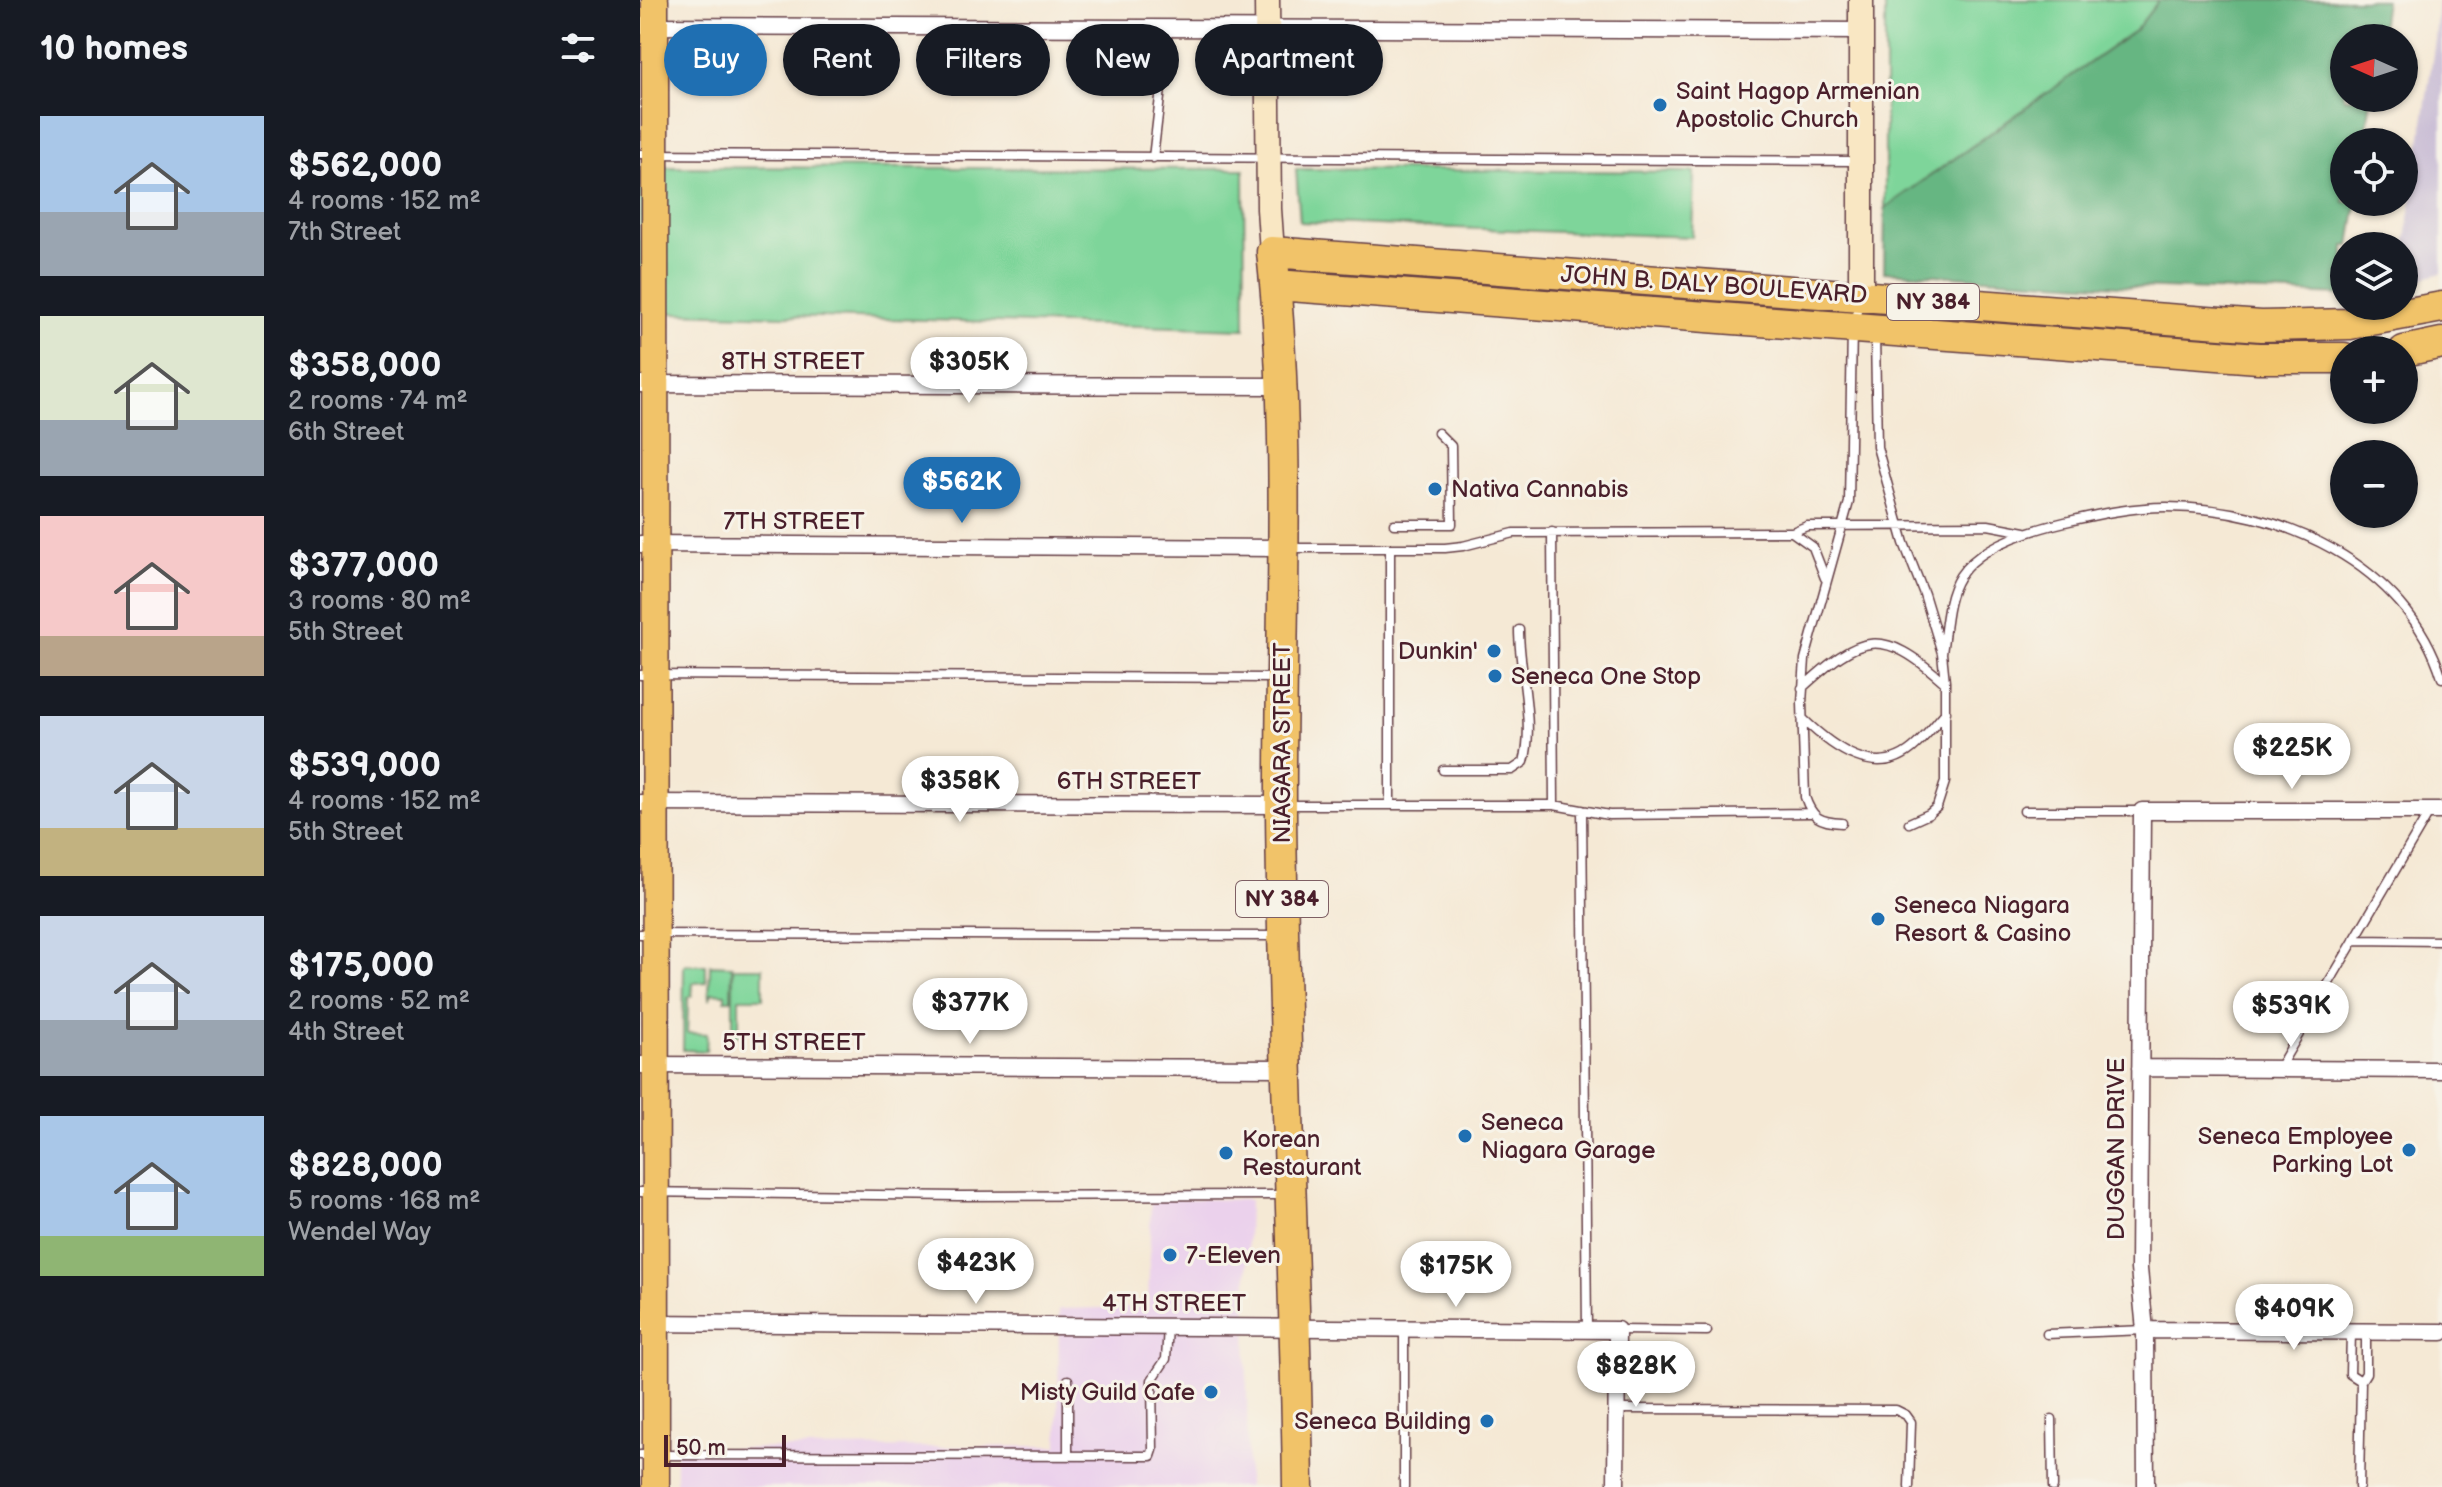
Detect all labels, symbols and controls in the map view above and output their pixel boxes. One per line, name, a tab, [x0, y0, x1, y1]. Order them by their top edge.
chip: Buy	[664, 24, 767, 96]
chip: Rent	[783, 24, 900, 96]
chip: Filters	[916, 24, 1050, 96]
chip: New	[1066, 24, 1179, 96]
chip: Apartment	[1195, 24, 1383, 96]
north arrow	[2330, 24, 2418, 112]
map controls	[2330, 24, 2418, 528]
icon: filters	[556, 26, 600, 70]
text: 10 homes	[40, 28, 188, 69]
place label: Saint Hagop Armenian Apostolic Church	[1676, 77, 1920, 134]
marker: Saint Hagop Armenian Apostolic Church	[1651, 96, 1669, 114]
button: locate	[2330, 128, 2418, 216]
text: $562,000	[288, 145, 442, 186]
icon: home	[104, 148, 200, 244]
text: 4 rooms · 152 m²	[288, 186, 481, 217]
text: 7th Street	[288, 217, 401, 248]
button: layers	[2330, 232, 2418, 320]
street label: JOHN B. DALY BOULEVARD	[1560, 260, 1868, 310]
road number: NY 384	[1887, 284, 1979, 320]
button: +	[2330, 336, 2418, 424]
pin: $305K	[913, 337, 1025, 405]
text: $358,000	[288, 345, 441, 386]
street label: 8TH STREET	[721, 347, 865, 376]
text: $305K	[928, 347, 1010, 378]
icon: home	[104, 348, 200, 444]
text: 2 rooms · 74 m²	[288, 386, 468, 417]
text: 6th Street	[288, 417, 404, 448]
button: −	[2330, 440, 2418, 528]
pin: $562K	[906, 457, 1018, 525]
text: $562K	[921, 467, 1003, 498]
place label: Nativa Cannabis	[1451, 475, 1629, 504]
marker: Nativa Cannabis	[1426, 480, 1444, 498]
street label: 7TH STREET	[723, 507, 865, 536]
text: $377,000	[288, 545, 439, 586]
icon: home	[104, 548, 200, 644]
text: 3 rooms · 80 m²	[288, 586, 471, 617]
text: 5th Street	[288, 617, 403, 648]
place label: Dunkin'	[1398, 637, 1478, 666]
street label: NIAGARA STREET	[1268, 642, 1297, 844]
marker: Dunkin'	[1485, 642, 1503, 660]
place label: Seneca One Stop	[1511, 662, 1701, 691]
marker: Seneca One Stop	[1486, 667, 1504, 685]
pin: $225K	[2236, 723, 2348, 791]
text: $225K	[2252, 733, 2332, 764]
text: $539,000	[288, 745, 441, 786]
icon: home	[104, 748, 200, 844]
pin: $358K	[904, 756, 1016, 824]
text: $358K	[920, 766, 1000, 797]
street label: 6TH STREET	[1057, 767, 1202, 796]
text: 4 rooms · 152 m²	[288, 786, 481, 817]
text: 5th Street	[288, 817, 403, 848]
road number: NY 384	[1236, 881, 1328, 917]
place label: Seneca Niagara Resort & Casino	[1894, 891, 2071, 948]
marker: Seneca Niagara Resort & Casino	[1869, 910, 1887, 928]
text: $175,000	[288, 945, 434, 986]
icon: home	[104, 948, 200, 1044]
pin: $377K	[914, 978, 1026, 1046]
pin: $539K	[2235, 981, 2347, 1049]
text: 2 rooms · 52 m²	[288, 986, 470, 1017]
text: $377K	[931, 988, 1009, 1019]
text: $539K	[2251, 991, 2331, 1022]
text: 4th Street	[288, 1017, 404, 1048]
street label: 5TH STREET	[722, 1028, 866, 1057]
street label: DUGGAN DRIVE	[2102, 1058, 2131, 1240]
place label: Seneca Niagara Garage	[1481, 1108, 1655, 1165]
place label: Seneca Employee Parking Lot	[2198, 1122, 2394, 1179]
place label: Korean Restaurant	[1242, 1125, 1362, 1182]
marker: Seneca Niagara Garage	[1456, 1127, 1474, 1145]
marker: Seneca Employee Parking Lot	[2400, 1141, 2418, 1159]
marker: Korean Restaurant	[1217, 1144, 1235, 1162]
text: $828,000	[288, 1145, 443, 1186]
icon: home	[104, 1148, 200, 1244]
text: 5 rooms · 168 m²	[288, 1186, 481, 1217]
text: Wendel Way	[288, 1217, 431, 1248]
pin: $423K	[920, 1238, 1032, 1306]
place label: 7-Eleven	[1186, 1241, 1281, 1270]
pin: $175K	[1400, 1241, 1512, 1309]
marker: 7-Eleven	[1161, 1246, 1179, 1264]
text: $423K	[936, 1248, 1016, 1279]
text: $175K	[1418, 1251, 1494, 1282]
pin: $409K	[2238, 1284, 2350, 1352]
street label: 4TH STREET	[1102, 1289, 1247, 1318]
text: $409K	[2253, 1294, 2335, 1325]
pin: $828K	[1580, 1341, 1692, 1409]
text: $828K	[1595, 1351, 1677, 1382]
place label: Misty Guild Cafe	[1020, 1378, 1195, 1407]
marker: Misty Guild Cafe	[1202, 1383, 1220, 1401]
place label: Seneca Building	[1294, 1407, 1471, 1436]
marker: Seneca Building	[1478, 1412, 1496, 1430]
scale bar	[664, 1431, 786, 1467]
text: 50 m	[676, 1435, 726, 1462]

